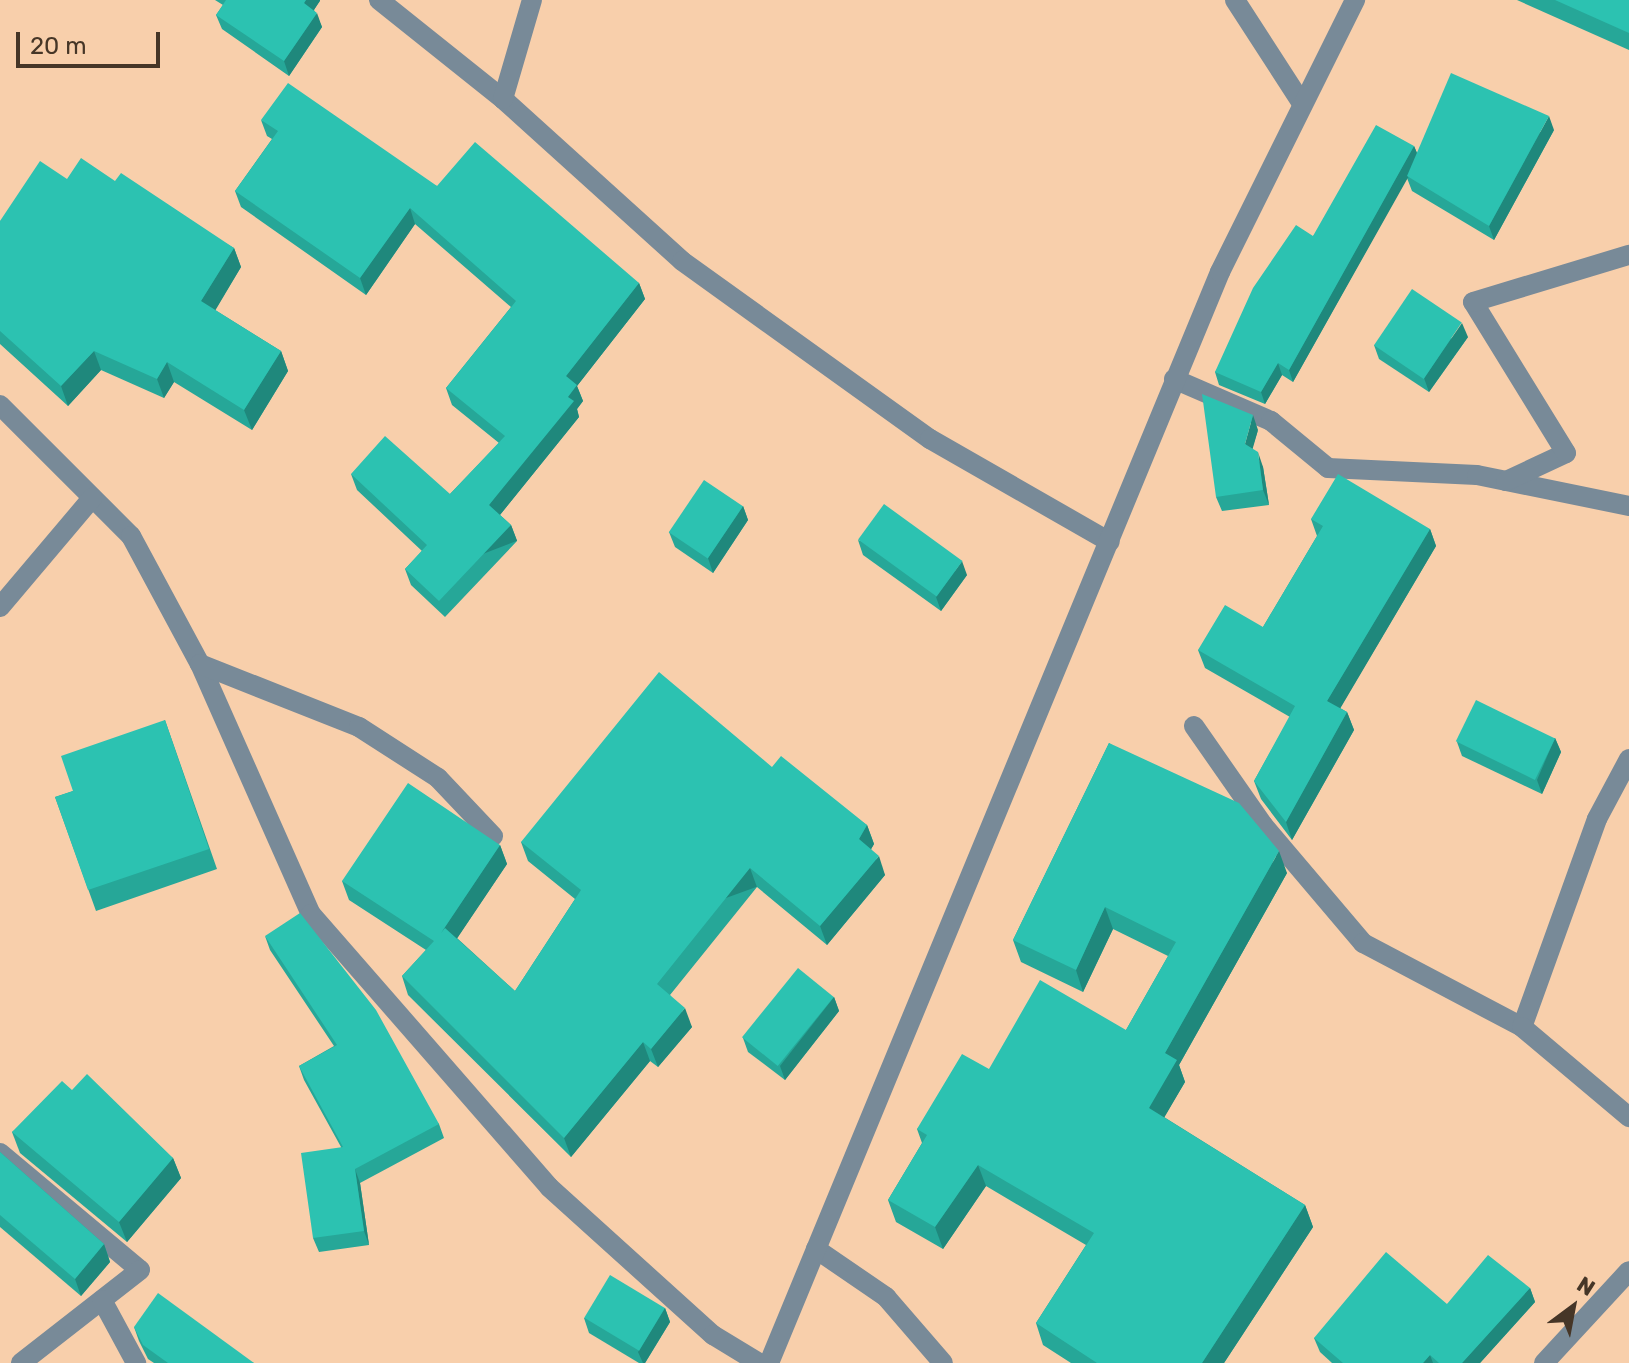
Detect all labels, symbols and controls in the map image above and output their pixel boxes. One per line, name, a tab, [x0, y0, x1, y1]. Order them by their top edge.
scale bar	[20, 16, 164, 66]
text: 20 m	[30, 32, 87, 60]
north arrow	[1533, 1267, 1613, 1347]
text: N	[1572, 1271, 1600, 1302]

